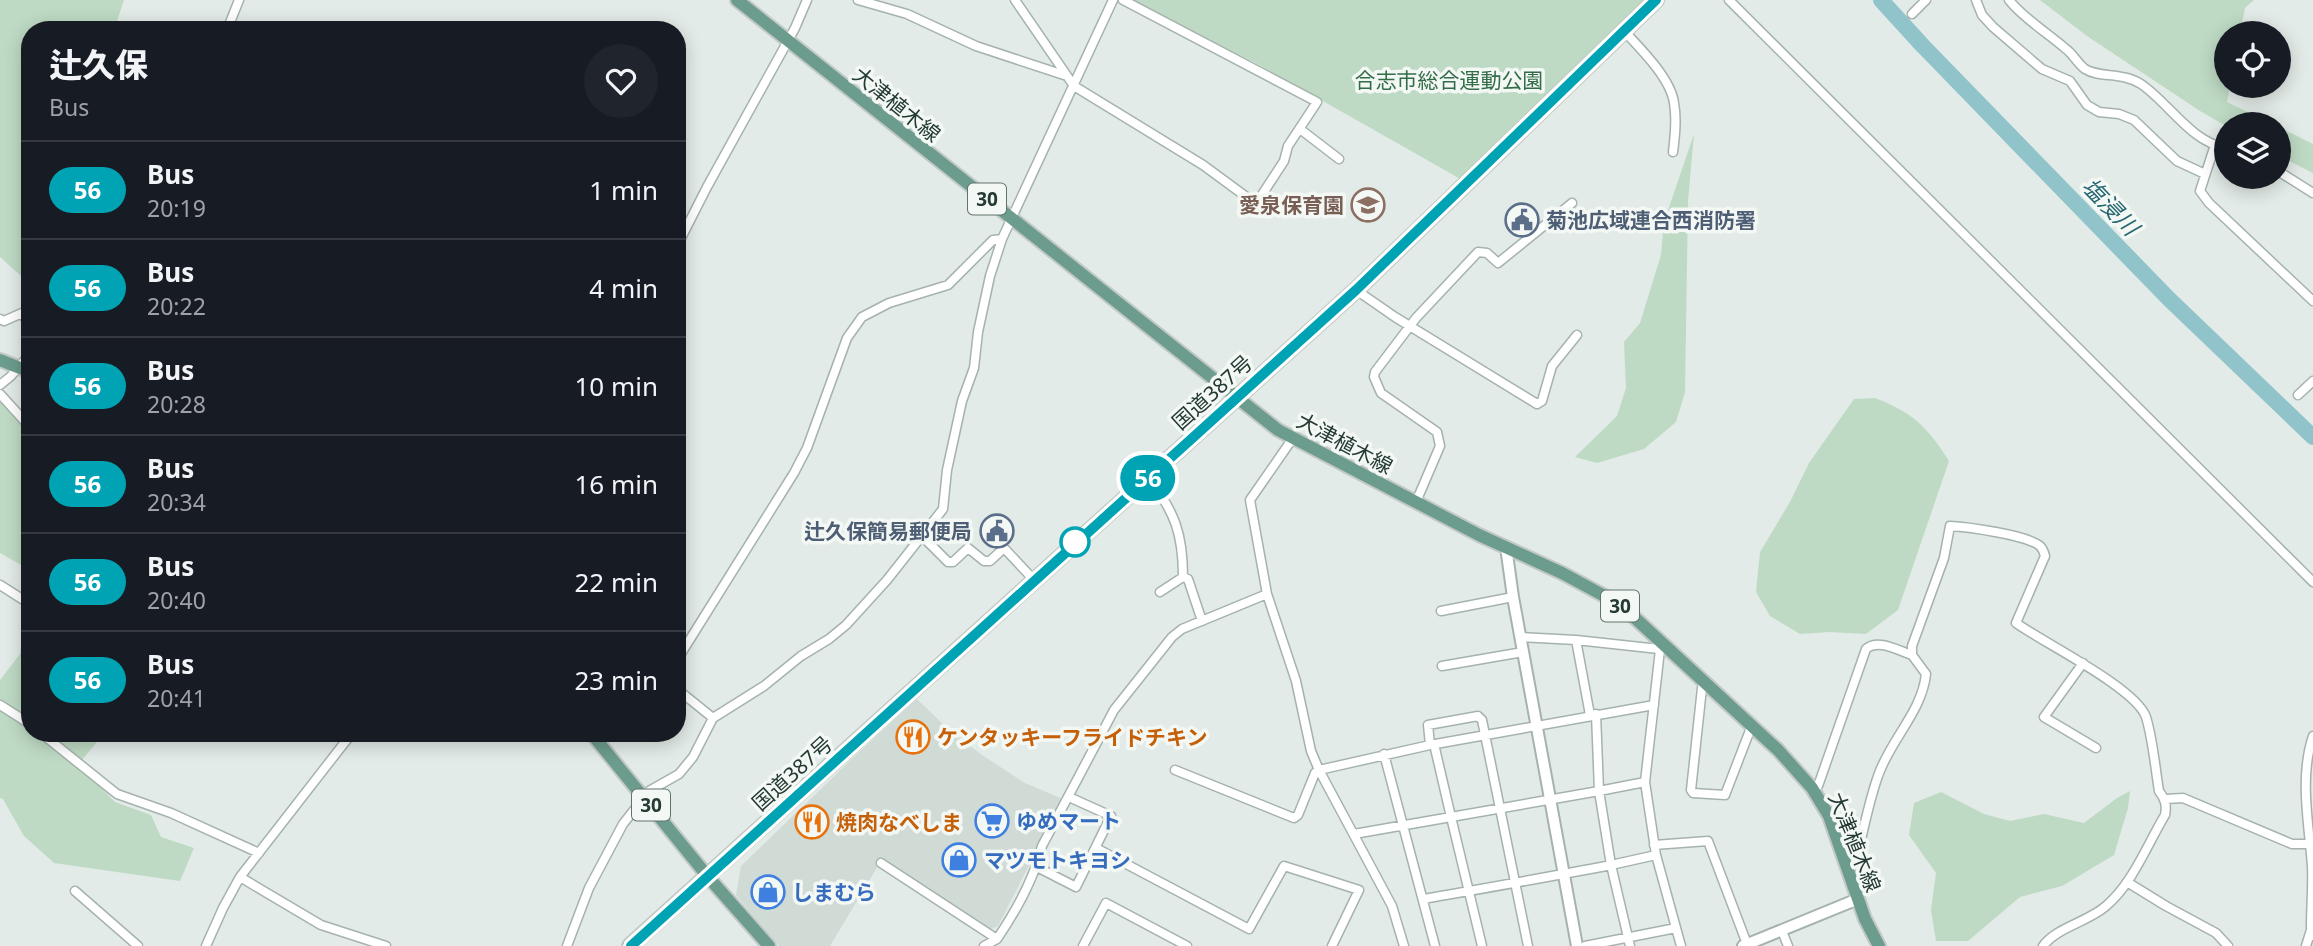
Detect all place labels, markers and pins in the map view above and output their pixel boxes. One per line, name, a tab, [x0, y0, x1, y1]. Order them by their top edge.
school or university icon: 愛泉保育園	[1349, 186, 1387, 224]
place label: 愛泉保育園	[1239, 191, 1344, 219]
public building icon: 菊池広域連合西消防署	[1503, 201, 1541, 239]
place label: 菊池広域連合西消防署	[1546, 206, 1756, 234]
public building icon: 辻久保簡易郵便局	[978, 512, 1016, 550]
place label: 辻久保簡易郵便局	[804, 517, 972, 545]
unlabelled marker	[1060, 527, 1090, 557]
restaurant icon: ケンタッキーフライドチキン	[894, 718, 932, 756]
place label: ケンタッキーフライドチキン	[937, 723, 1207, 751]
supermarket icon: ゆめマート	[973, 802, 1011, 840]
restaurant icon: 焼肉なべしま	[793, 803, 831, 841]
place label: ゆめマート	[1016, 807, 1121, 835]
place label: 焼肉なべしま	[836, 808, 962, 836]
shop icon: マツモトキヨシ	[940, 841, 978, 879]
place label: マツモトキヨシ	[984, 846, 1131, 874]
shop icon: しまむら	[749, 873, 787, 911]
place label: しまむら	[792, 878, 876, 906]

